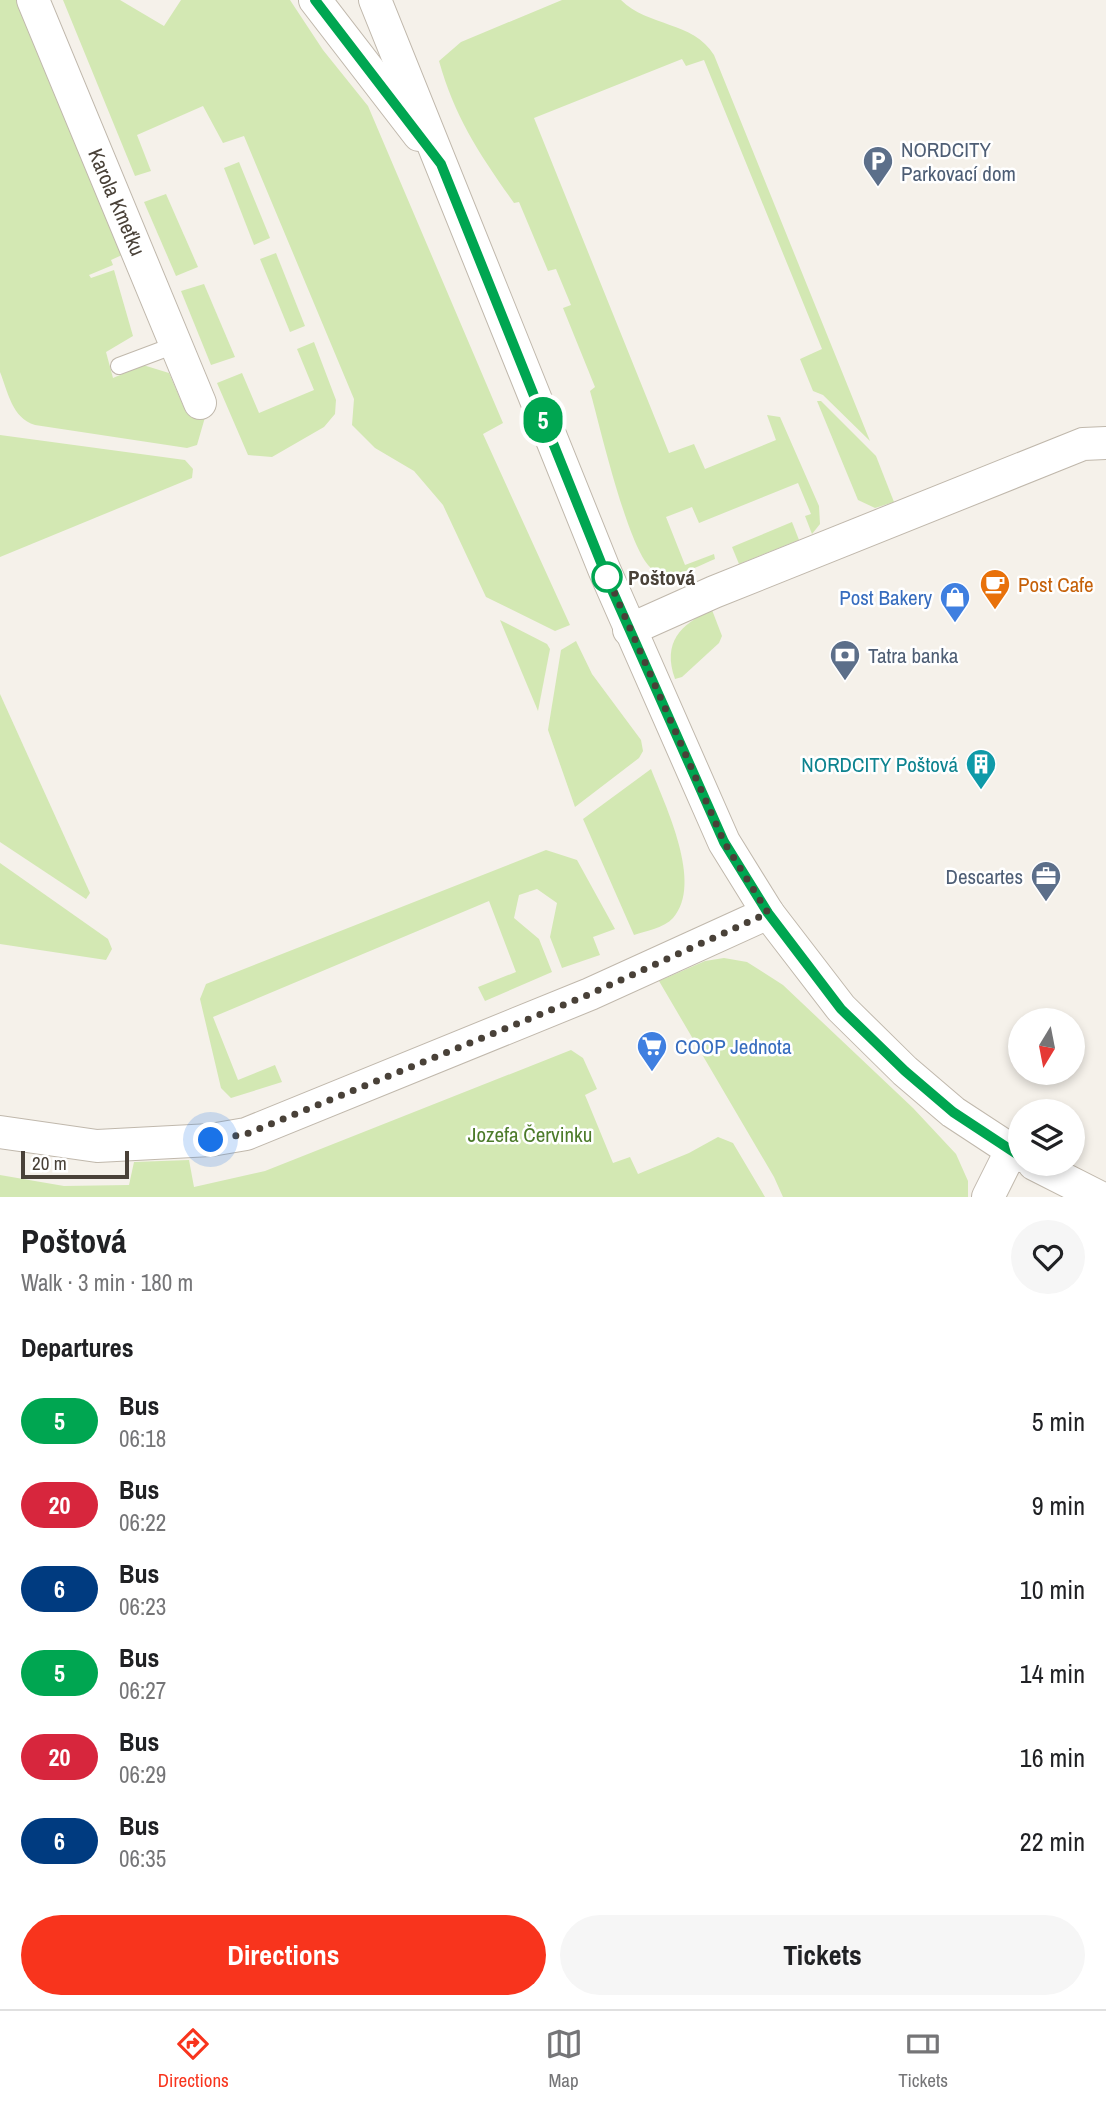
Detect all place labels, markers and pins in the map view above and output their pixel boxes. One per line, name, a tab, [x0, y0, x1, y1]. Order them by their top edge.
place label: NORDCITY Parkovací dom	[901, 135, 1016, 188]
parking icon: NORDCITY Parkovací dom	[861, 144, 895, 188]
marker: Poštová	[592, 562, 622, 592]
place label: Poštová	[628, 563, 695, 592]
cafe icon: Post Cafe	[978, 567, 1012, 611]
place label: Post Cafe	[1018, 570, 1094, 599]
shop icon: Post Bakery	[938, 580, 972, 624]
place label: Post Bakery	[839, 583, 932, 612]
bank icon: Tatra banka	[828, 638, 862, 682]
place label: Tatra banka	[868, 641, 959, 670]
building icon: NORDCITY Poštová	[964, 747, 998, 791]
place label: NORDCITY Poštová	[801, 750, 958, 779]
office icon: Descartes	[1029, 859, 1063, 903]
place label: Descartes	[945, 862, 1023, 891]
supermarket icon: COOP Jednota	[635, 1029, 669, 1073]
place label: COOP Jednota	[675, 1032, 792, 1061]

